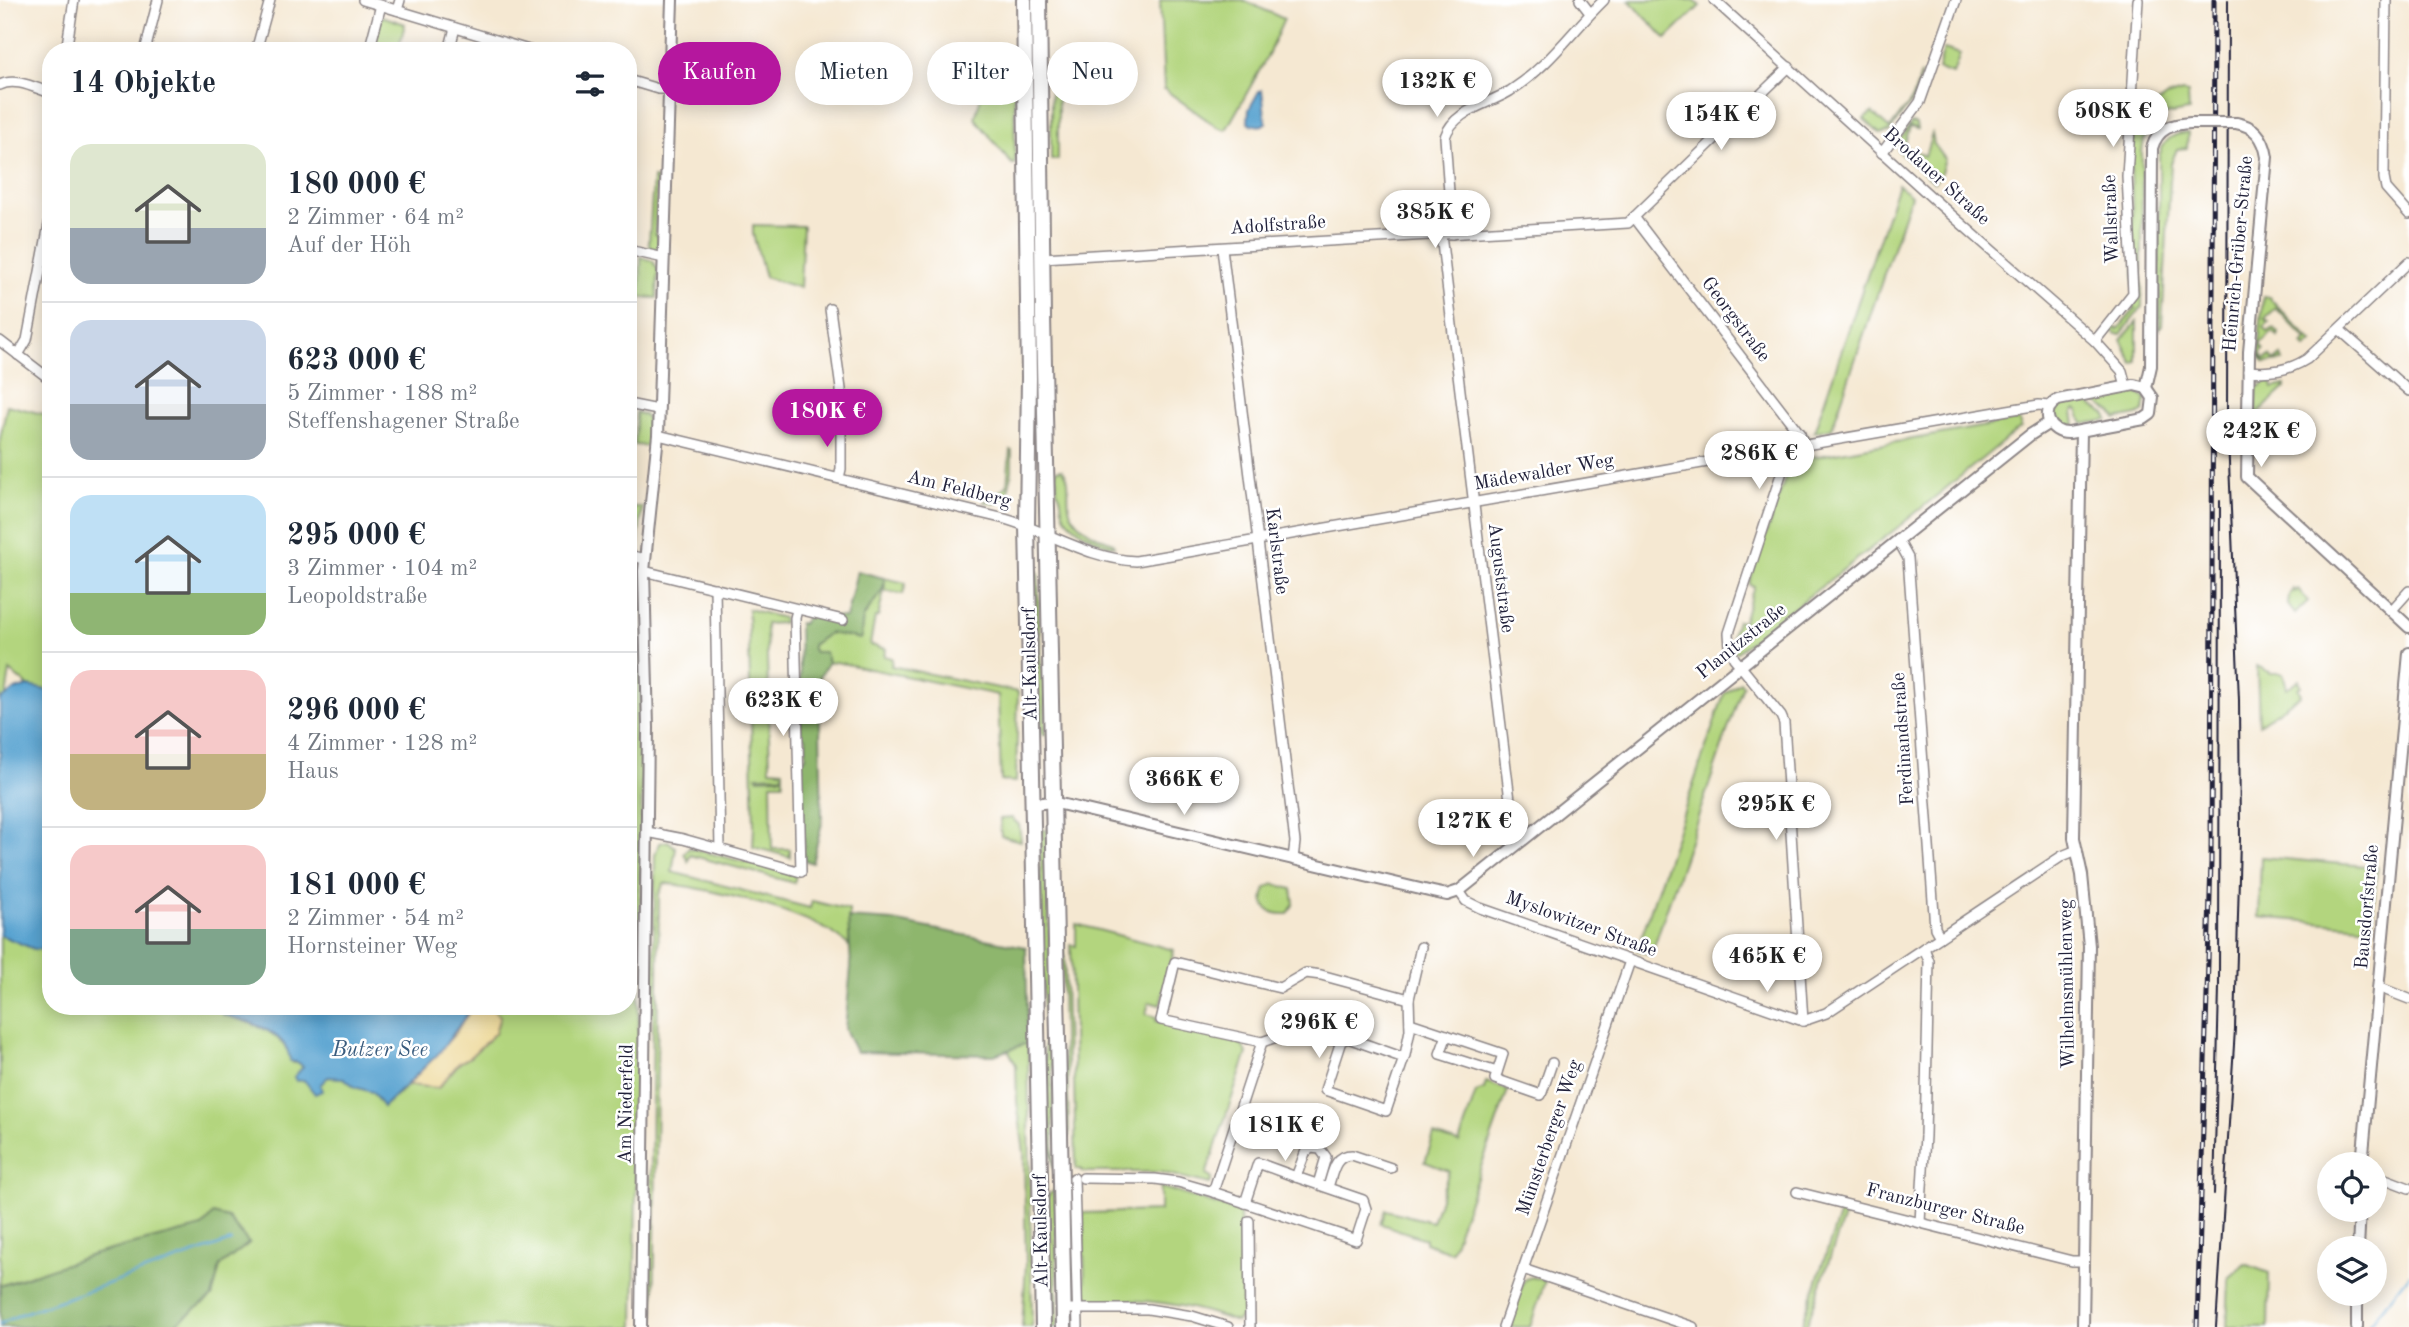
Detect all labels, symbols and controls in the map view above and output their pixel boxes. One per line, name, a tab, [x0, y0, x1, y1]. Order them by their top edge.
chip: Kaufen	[658, 42, 781, 105]
chip: Mieten	[795, 42, 913, 105]
chip: Filter	[927, 42, 1033, 105]
chip: Neu	[1047, 42, 1138, 105]
pin: 132K €	[1380, 60, 1494, 119]
icon: filters	[571, 65, 609, 103]
text: 14 Objekte	[70, 69, 216, 99]
text: 132K €	[1398, 70, 1476, 93]
pin: 508K €	[2056, 90, 2170, 149]
pin: 154K €	[1664, 92, 1778, 152]
text: 508K €	[2074, 100, 2152, 123]
text: 154K €	[1682, 103, 1760, 126]
street label: Brodauer Straße	[1879, 124, 1993, 230]
street label: Heinrich-Grüber-Straße	[2221, 155, 2257, 353]
text: 180 000 €	[287, 170, 426, 200]
icon: home	[126, 172, 210, 256]
street label: Wallstraße	[2101, 174, 2123, 264]
pin: 385K €	[1378, 190, 1492, 250]
text: 385K €	[1396, 201, 1474, 224]
text: 2 Zimmer · 64 m²	[287, 206, 464, 229]
street label: Adolfstraße	[1229, 213, 1327, 239]
text: Auf der Höh	[287, 234, 411, 257]
street label: Georgstraße	[1697, 274, 1773, 366]
text: 623 000 €	[287, 346, 426, 376]
icon: home	[126, 348, 210, 432]
text: 5 Zimmer · 188 m²	[287, 382, 477, 405]
pin: 180K €	[770, 390, 884, 449]
text: 180K €	[788, 400, 866, 423]
text: Steffenshagener Straße	[287, 410, 520, 433]
pin: 242K €	[2204, 410, 2318, 469]
text: 242K €	[2222, 420, 2300, 443]
pin: 286K €	[1702, 432, 1816, 491]
text: 286K €	[1720, 442, 1798, 465]
street label: Mädewalder Weg	[1472, 451, 1616, 495]
street label: Am Feldberg	[905, 468, 1014, 512]
street label: Karlstraße	[1261, 506, 1291, 596]
text: 295 000 €	[287, 521, 426, 551]
street label: Auguststraße	[1484, 522, 1516, 634]
icon: home	[126, 523, 210, 607]
text: 3 Zimmer · 104 m²	[287, 557, 477, 580]
text: Leopoldstraße	[287, 585, 427, 608]
street label: Planitzstraße	[1694, 600, 1790, 684]
street label: Alt-Kaulsdorf	[1020, 606, 1041, 721]
street label: Ferdinandstraße	[1890, 672, 1918, 806]
pin: 623K €	[726, 678, 840, 738]
text: 623K €	[744, 689, 822, 712]
text: 296 000 €	[287, 696, 426, 726]
icon: home	[126, 698, 210, 782]
text: 4 Zimmer · 128 m²	[287, 732, 477, 755]
pin: 366K €	[1127, 758, 1241, 817]
text: Haus	[287, 760, 339, 783]
text: 366K €	[1145, 768, 1223, 791]
pin: 295K €	[1719, 782, 1833, 842]
text: 295K €	[1737, 793, 1815, 816]
pin: 127K €	[1416, 800, 1530, 859]
text: 127K €	[1434, 810, 1512, 833]
street label: Bausdorfstraße	[2353, 844, 2383, 970]
text: 181 000 €	[287, 871, 426, 901]
icon: home	[126, 873, 210, 957]
street label: Myslowitzer Straße	[1503, 889, 1659, 961]
street label: Wilhelmsmühlenweg	[2057, 898, 2079, 1069]
text: 2 Zimmer · 54 m²	[287, 907, 464, 930]
pin: 465K €	[1710, 934, 1824, 994]
text: Hornsteiner Weg	[287, 935, 457, 958]
text: 465K €	[1728, 945, 1806, 968]
pin: 296K €	[1262, 1000, 1376, 1060]
text: 296K €	[1280, 1011, 1358, 1034]
water label: Butzer See	[331, 1040, 428, 1061]
street label: Am Niederfeld	[616, 1044, 638, 1164]
street label: Münsterberger Weg	[1514, 1057, 1586, 1218]
pin: 181K €	[1228, 1104, 1342, 1163]
text: 181K €	[1246, 1114, 1324, 1137]
map controls	[2317, 1152, 2387, 1306]
button: locate	[2317, 1152, 2387, 1222]
street label: Alt-Kaulsdorf	[1031, 1173, 1052, 1288]
street label: Franzburger Straße	[1864, 1181, 2026, 1239]
button: layers	[2317, 1236, 2387, 1306]

